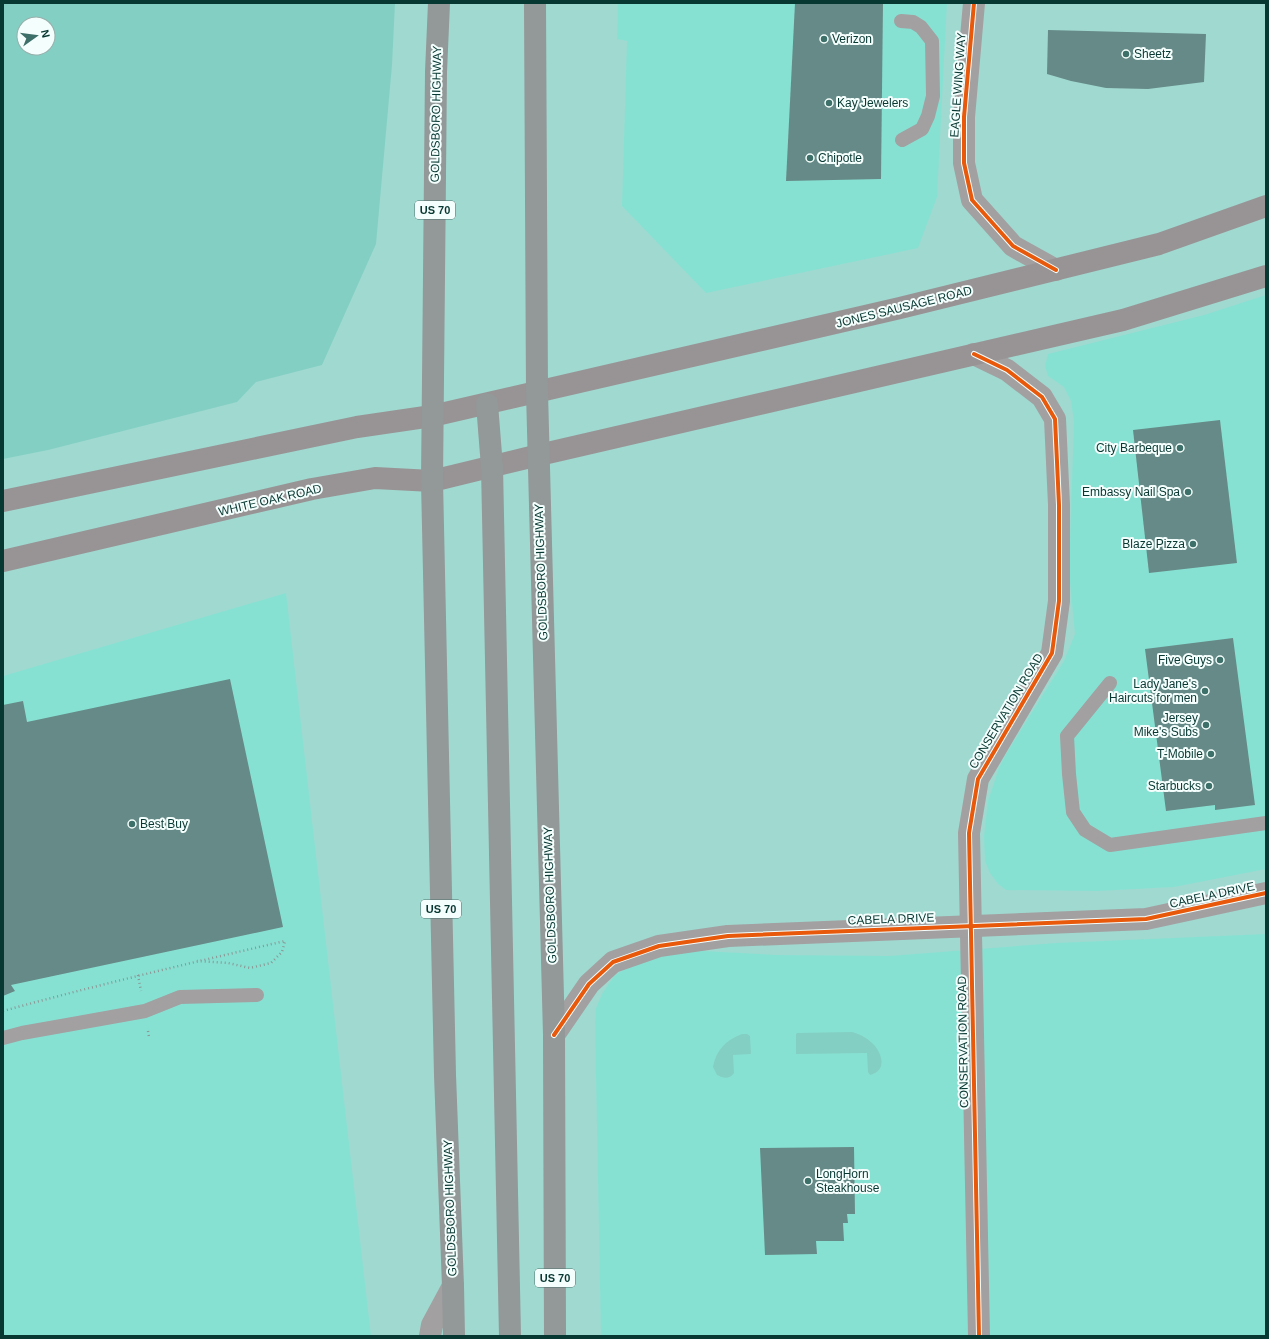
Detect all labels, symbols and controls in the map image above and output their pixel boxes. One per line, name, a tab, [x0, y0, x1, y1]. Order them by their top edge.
north arrow	[16, 16, 56, 56]
text: N	[39, 28, 52, 39]
place label: Verizon	[832, 32, 872, 46]
street label: EAGLE WING WAY	[947, 32, 969, 138]
marker: Verizon	[819, 34, 829, 44]
street label: GOLDSBORO HIGHWAY	[428, 46, 444, 182]
place label: Sheetz	[1134, 47, 1171, 61]
marker: Sheetz	[1121, 49, 1131, 59]
place label: Kay Jewelers	[837, 96, 908, 110]
marker: Kay Jewelers	[824, 98, 834, 108]
place label: Chipotle	[818, 151, 862, 165]
marker: Chipotle	[805, 153, 815, 163]
road number: US 70	[415, 201, 455, 219]
street label: JONES SAUSAGE ROAD	[835, 283, 974, 331]
place label: City Barbeque	[1096, 441, 1172, 455]
marker: City Barbeque	[1175, 443, 1185, 453]
street label: WHITE OAK ROAD	[217, 481, 323, 519]
place label: Embassy Nail Spa	[1082, 485, 1180, 499]
marker: Embassy Nail Spa	[1183, 487, 1193, 497]
street label: GOLDSBORO HIGHWAY	[532, 503, 550, 641]
place label: Blaze Pizza	[1122, 537, 1185, 551]
marker: Blaze Pizza	[1188, 539, 1198, 549]
street label: CONSERVATION ROAD	[966, 651, 1046, 771]
place label: Five Guys	[1158, 653, 1212, 667]
marker: Five Guys	[1215, 655, 1225, 665]
place label: Lady Jane's Haircuts for men	[1109, 677, 1197, 705]
marker: Lady Jane's Haircuts for men	[1200, 686, 1210, 696]
place label: Jersey Mike's Subs	[1134, 711, 1198, 739]
marker: Jersey Mike's Subs	[1201, 720, 1211, 730]
place label: T-Mobile	[1157, 747, 1203, 761]
marker: T-Mobile	[1206, 749, 1216, 759]
place label: Starbucks	[1148, 779, 1201, 793]
marker: Starbucks	[1204, 781, 1214, 791]
place label: Best Buy	[140, 817, 188, 831]
marker: Best Buy	[127, 819, 137, 829]
street label: GOLDSBORO HIGHWAY	[541, 826, 559, 964]
street label: CABELA DRIVE	[1168, 879, 1256, 911]
road number: US 70	[421, 900, 461, 918]
street label: CABELA DRIVE	[847, 910, 935, 928]
street label: CONSERVATION ROAD	[955, 976, 971, 1108]
street label: GOLDSBORO HIGHWAY	[441, 1139, 459, 1277]
place label: LongHorn Steakhouse	[816, 1167, 880, 1195]
marker: LongHorn Steakhouse	[803, 1176, 813, 1186]
road number: US 70	[535, 1269, 575, 1287]

